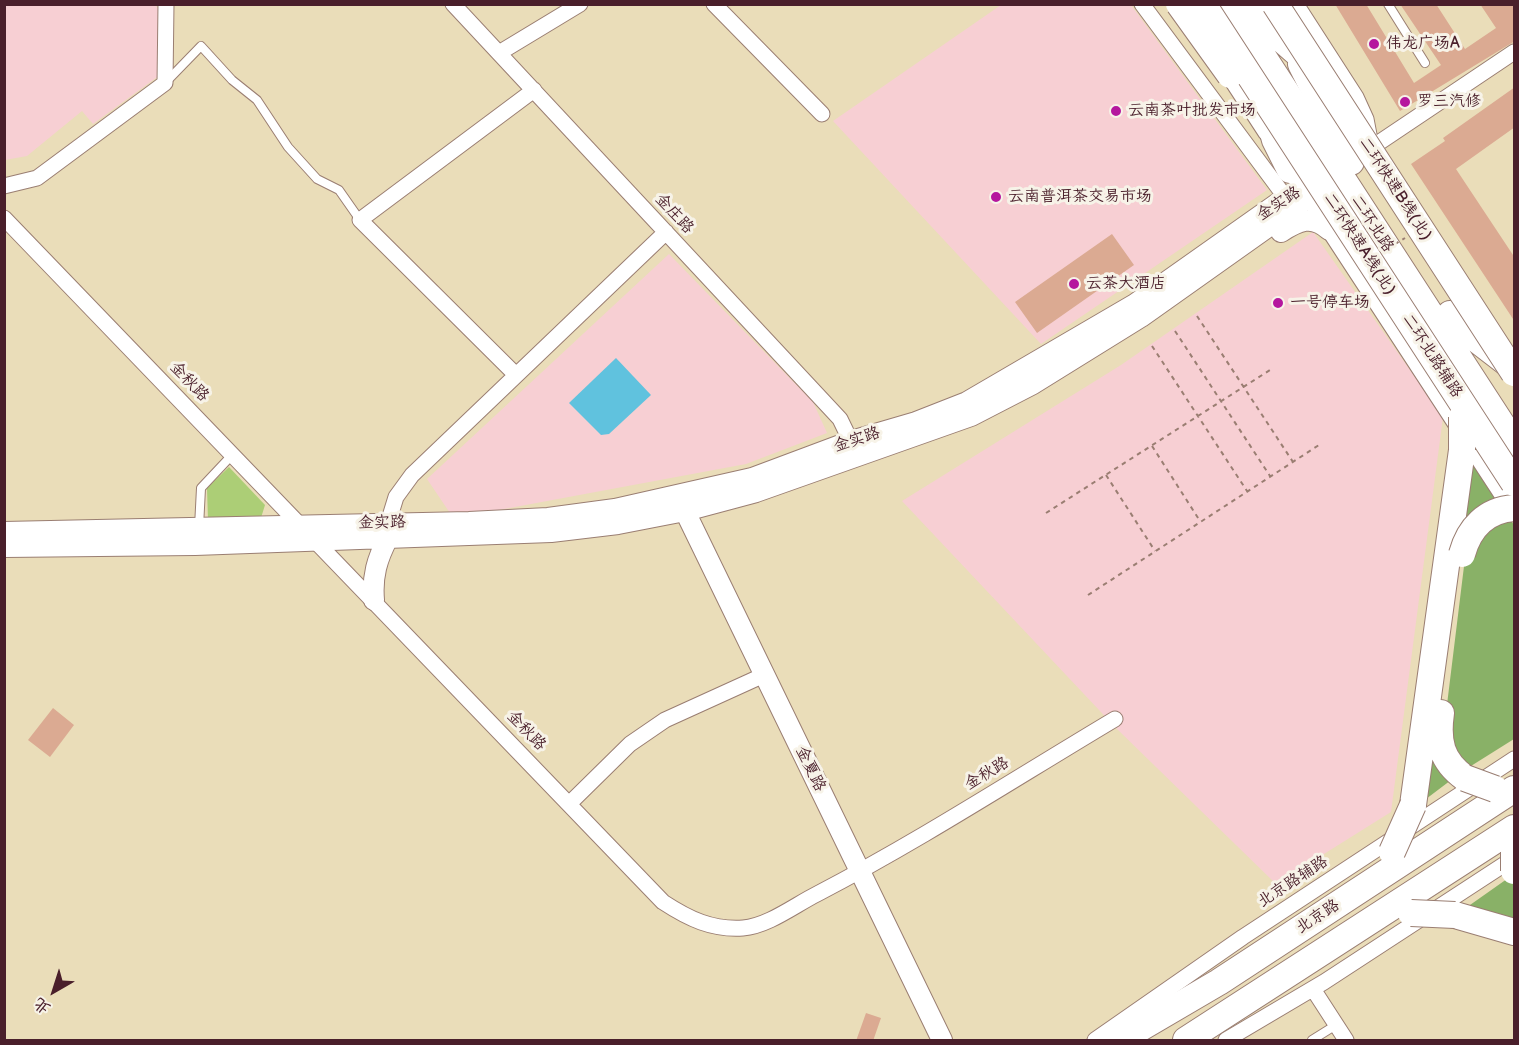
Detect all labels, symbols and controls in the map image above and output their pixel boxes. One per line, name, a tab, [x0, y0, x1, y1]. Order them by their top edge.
place label: 伟龙广场A	[1386, 34, 1460, 54]
marker: 伟龙广场A	[1367, 37, 1381, 51]
place label: 罗三汽修	[1417, 92, 1481, 112]
marker: 罗三汽修	[1398, 95, 1412, 109]
place label: 云南茶叶批发市场	[1128, 101, 1256, 121]
marker: 云南茶叶批发市场	[1109, 104, 1123, 118]
street label: 二环快速B线(北)	[1355, 134, 1435, 244]
street label: 金实路	[1254, 183, 1304, 225]
place label: 云南普洱茶交易市场	[1008, 187, 1152, 207]
street label: 金庄路	[651, 190, 697, 238]
marker: 云南普洱茶交易市场	[989, 190, 1003, 204]
street label: 二环快速A线(北)	[1319, 190, 1399, 298]
street label: 二环北路	[1347, 192, 1397, 256]
place label: 云茶大酒店	[1086, 274, 1166, 294]
marker: 云茶大酒店	[1067, 277, 1081, 291]
place label: 一号停车场	[1290, 293, 1370, 313]
marker: 一号停车场	[1271, 296, 1285, 310]
street label: 二环北路辅路	[1398, 311, 1466, 401]
street label: 金秋路	[165, 358, 213, 406]
street label: 金实路	[831, 423, 883, 457]
street label: 金实路	[358, 513, 406, 533]
street label: 金秋路	[502, 707, 550, 755]
street label: 金夏路	[791, 743, 829, 795]
street label: 金秋路	[961, 753, 1013, 795]
street label: 北京路辅路	[1254, 852, 1332, 912]
street label: 北京路	[1293, 896, 1343, 938]
north arrow	[24, 961, 84, 1021]
text: 北	[30, 993, 55, 1018]

